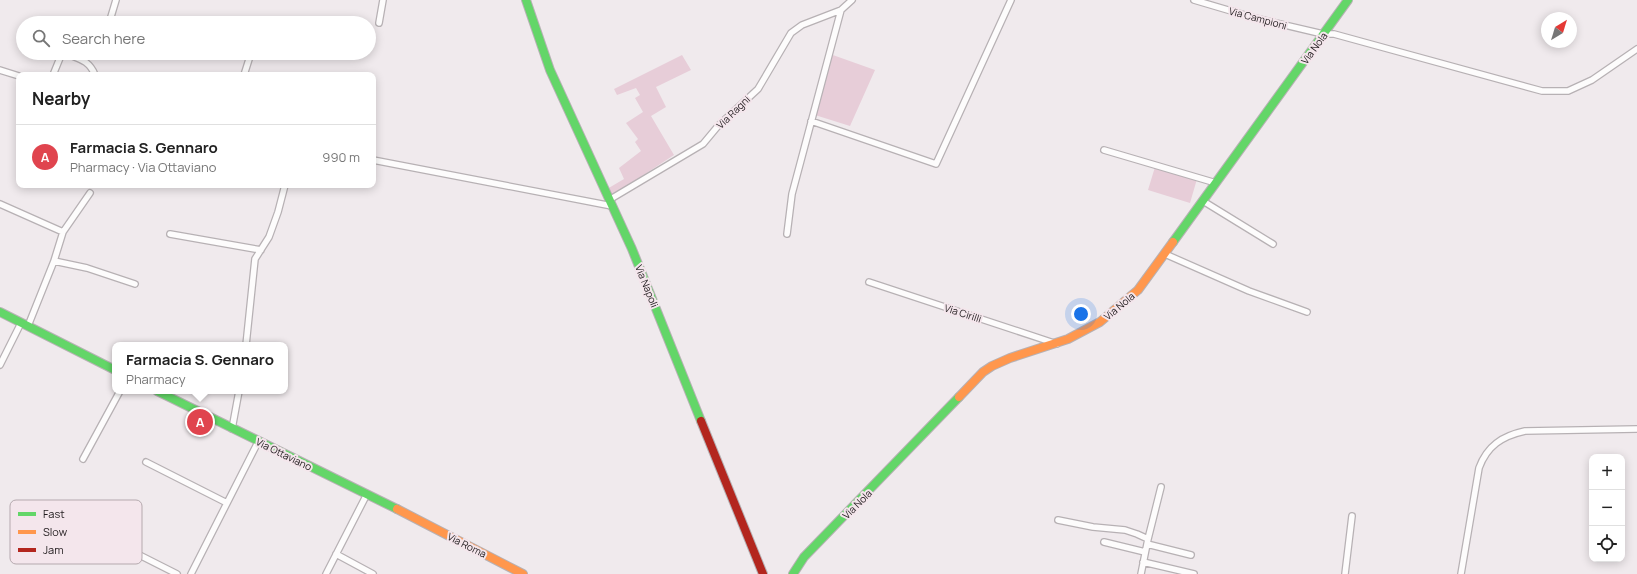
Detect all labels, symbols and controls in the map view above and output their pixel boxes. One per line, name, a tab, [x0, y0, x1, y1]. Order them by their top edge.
street label: Via Campioni	[1228, 4, 1288, 32]
north arrow	[1541, 12, 1577, 48]
search box	[16, 16, 376, 60]
icon: search	[30, 27, 52, 49]
text: Search here	[62, 28, 145, 49]
street label: Via Nola	[1298, 29, 1330, 67]
text: Nearby	[32, 87, 90, 110]
street label: Via Ragni	[713, 92, 753, 132]
text: Farmacia S. Gennaro	[70, 137, 218, 158]
text: A	[41, 148, 49, 166]
text: 990 m	[322, 148, 360, 166]
text: Pharmacy · Via Ottaviano	[70, 158, 216, 176]
street label: Via Napoli	[632, 263, 662, 309]
street label: Via Nola	[1101, 289, 1137, 323]
street label: Via Cirilli	[943, 300, 983, 326]
your location	[1071, 304, 1091, 324]
popup	[112, 342, 288, 394]
text: Farmacia S. Gennaro	[126, 349, 274, 370]
text: Pharmacy	[126, 370, 186, 388]
pin: A	[187, 407, 213, 437]
street label: Via Ottaviano	[254, 434, 314, 474]
map controls	[1589, 454, 1625, 562]
button: +	[1589, 454, 1625, 490]
street label: Via Nola	[839, 486, 875, 522]
button: −	[1589, 490, 1625, 526]
legend	[10, 500, 142, 564]
text: Fast	[43, 506, 65, 521]
text: Slow	[43, 524, 68, 539]
button: locate	[1589, 526, 1625, 562]
street label: Via Roma	[445, 529, 489, 561]
text: Jam	[43, 542, 64, 557]

